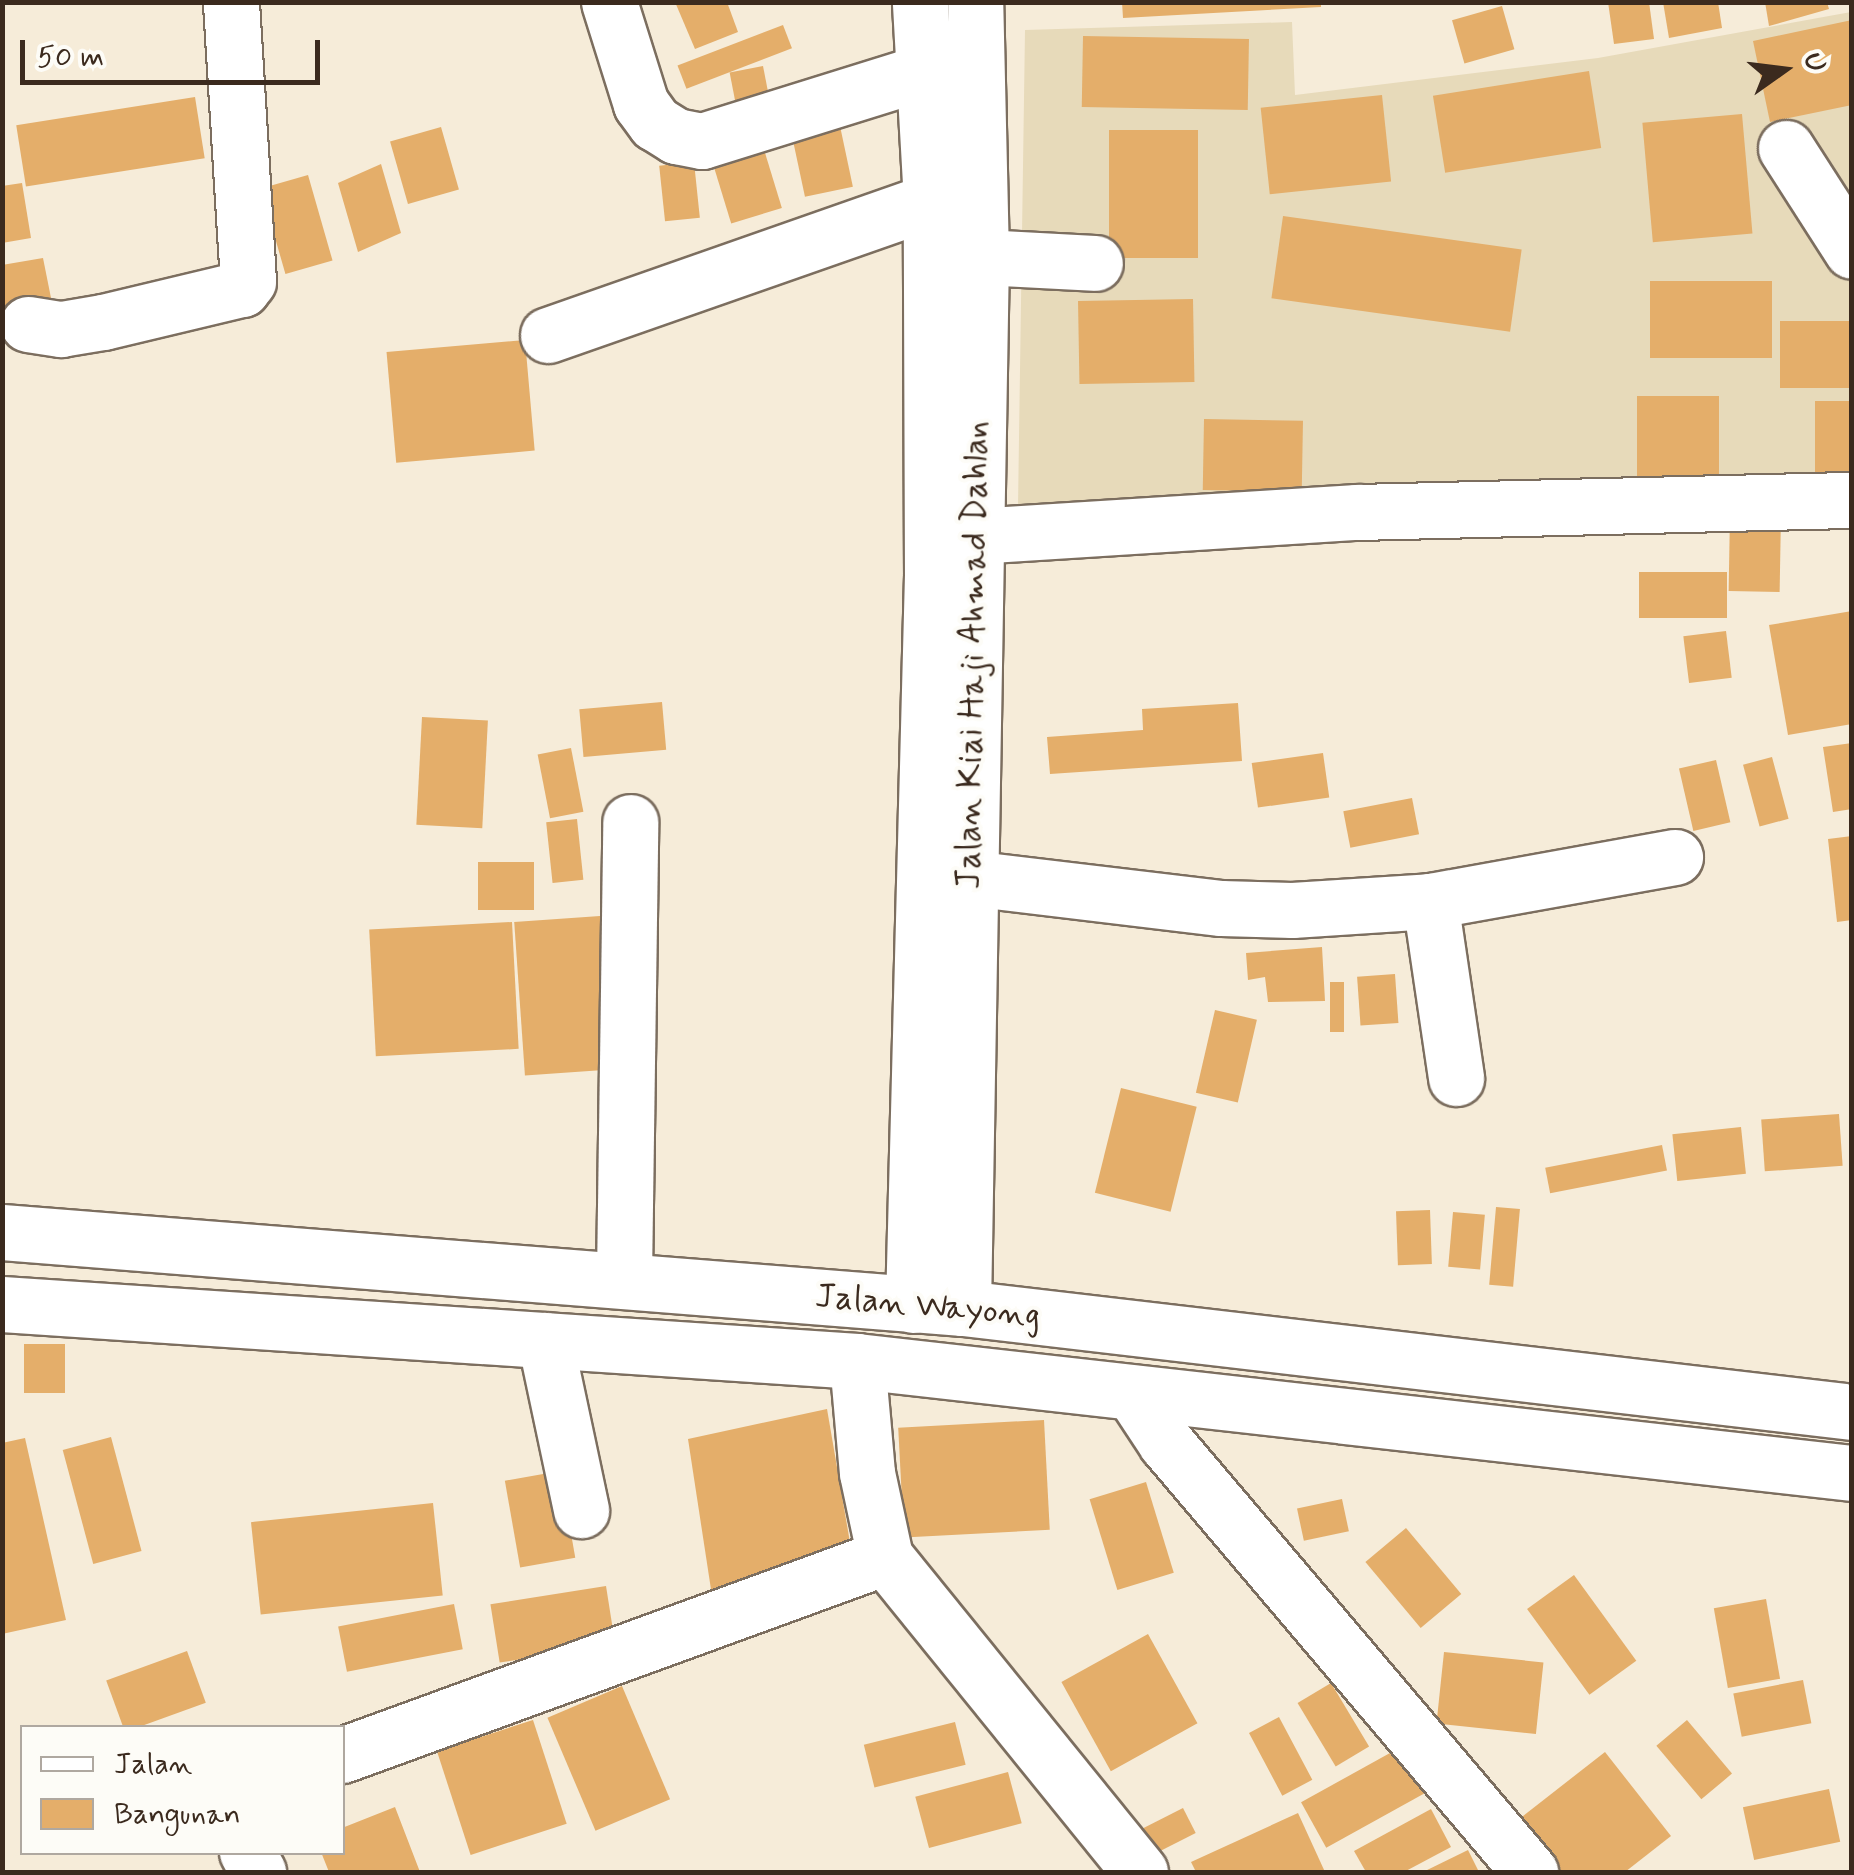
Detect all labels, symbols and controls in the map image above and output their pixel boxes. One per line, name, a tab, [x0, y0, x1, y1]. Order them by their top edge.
scale bar	[25, 20, 325, 82]
north arrow	[1734, 20, 1834, 120]
text: 50 m	[37, 38, 104, 77]
text: U	[1793, 49, 1834, 76]
street label: Jalan Kiai Haji Ahmad Dahlan	[948, 424, 998, 886]
street label: Jalan Wayong	[814, 1275, 1042, 1337]
legend	[20, 1725, 345, 1855]
text: Jalan	[114, 1745, 192, 1784]
text: Bangunan	[114, 1795, 241, 1834]

